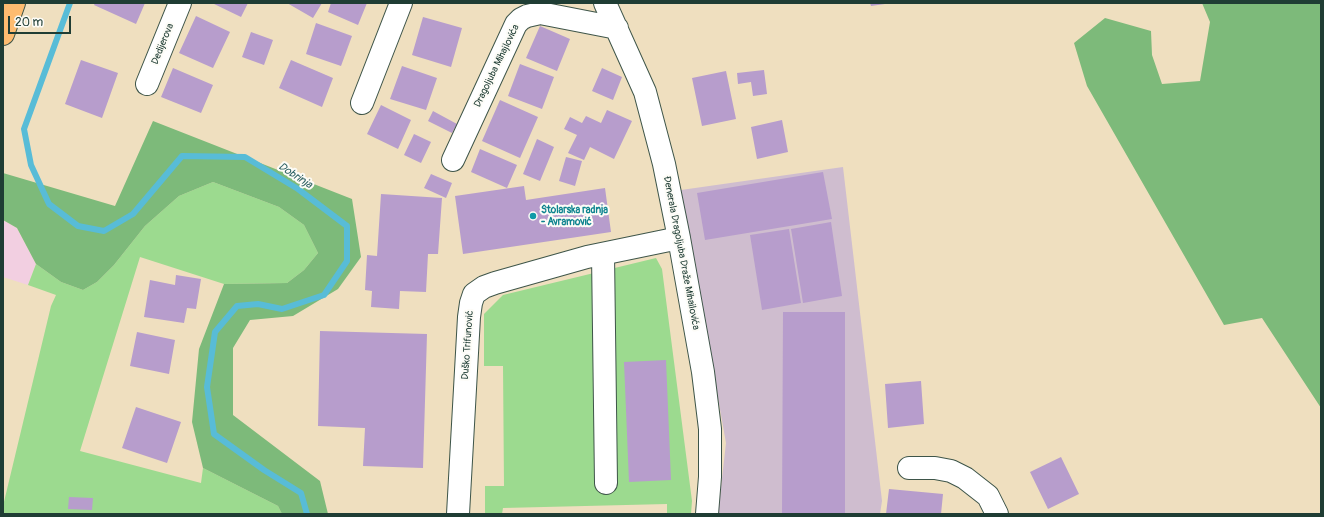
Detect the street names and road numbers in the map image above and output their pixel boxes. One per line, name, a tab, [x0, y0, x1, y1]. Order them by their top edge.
street label: Dedijerova	[149, 22, 177, 66]
street label: Dragoljuba Mihajlovića	[472, 23, 522, 109]
street label: Đenerala Dragoljuba Draže Mihailovića	[660, 175, 702, 331]
street label: Duško Trifunović	[460, 310, 476, 380]

